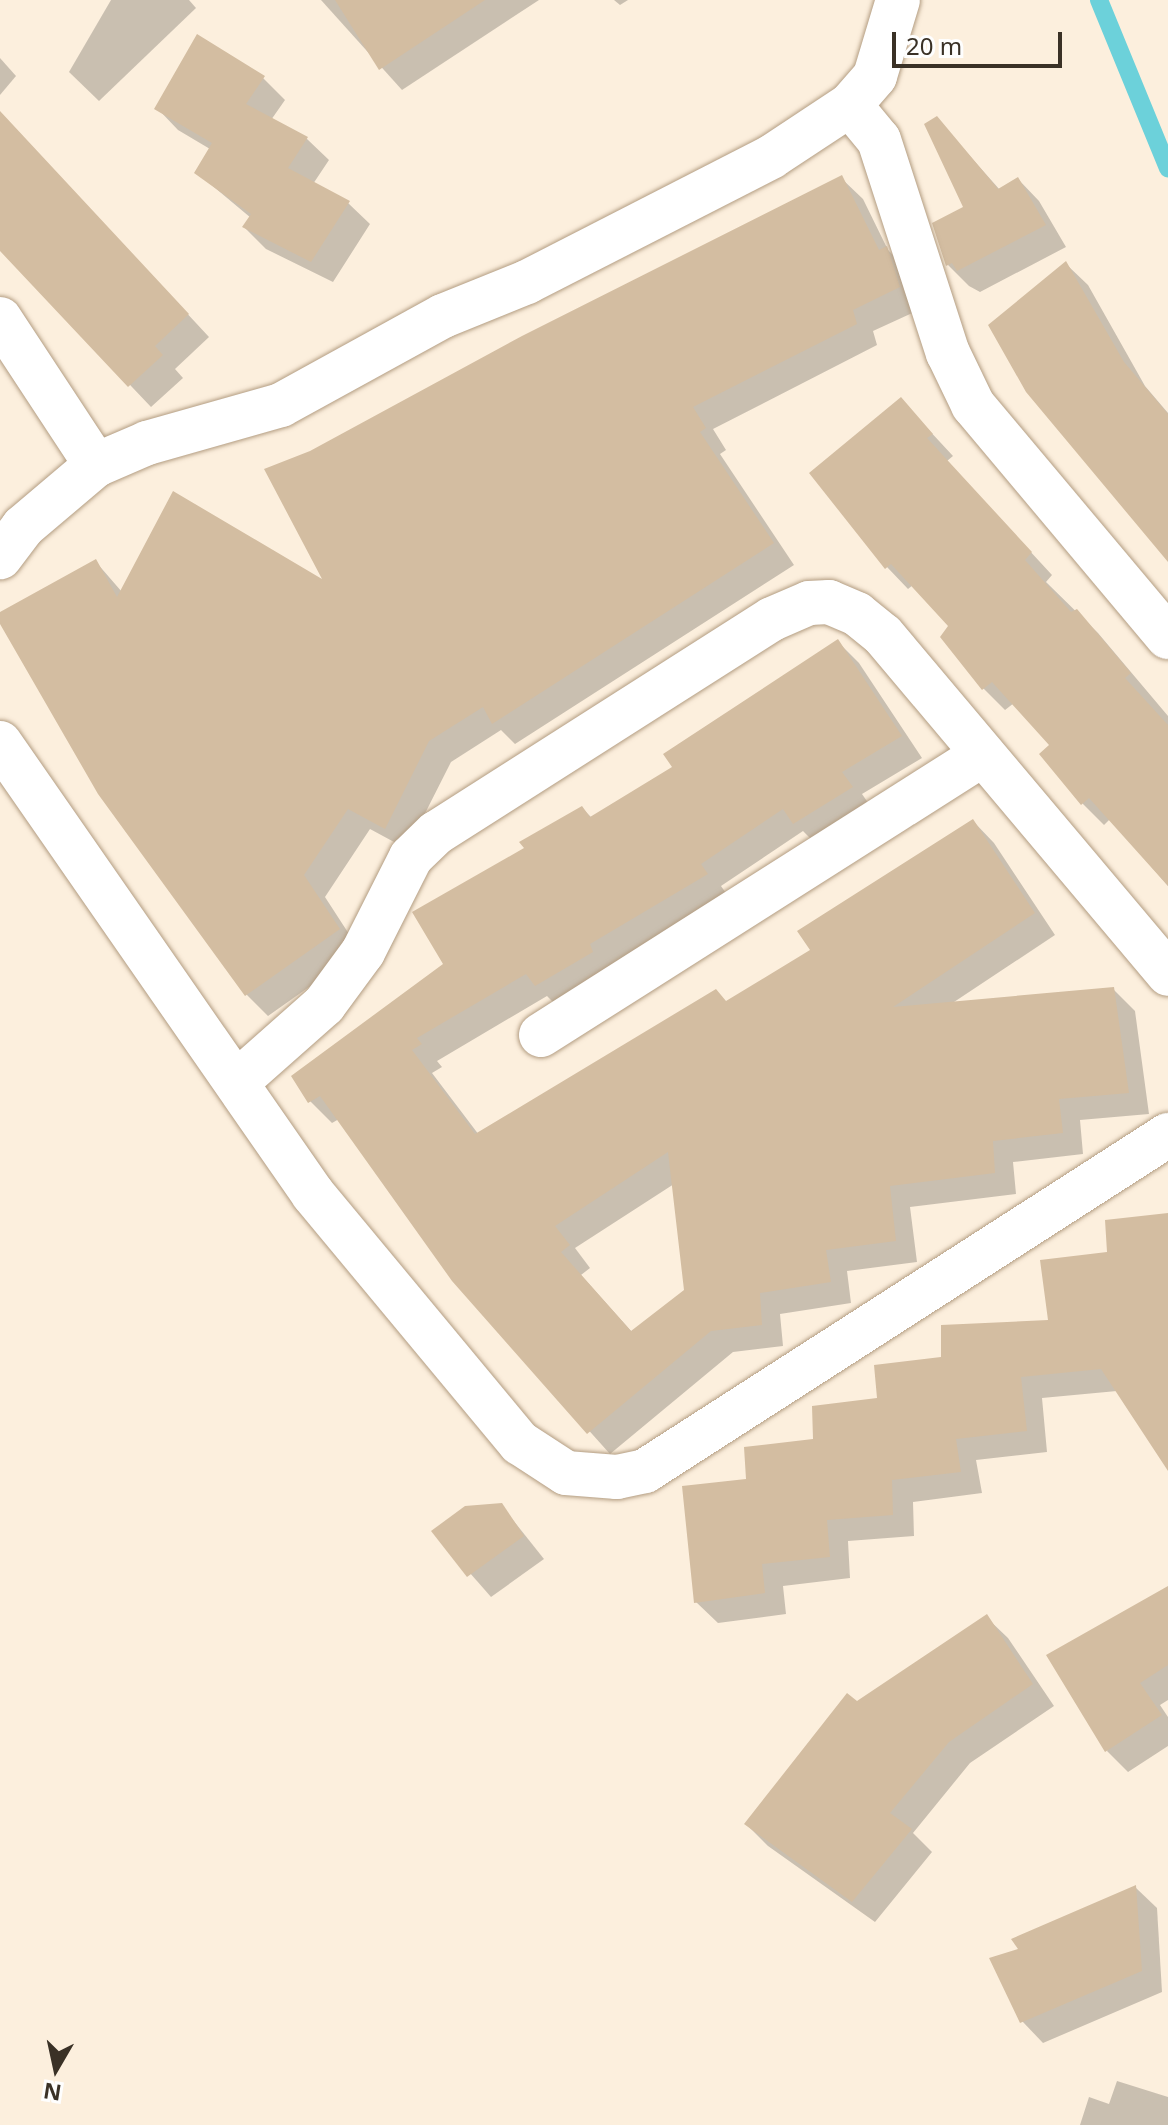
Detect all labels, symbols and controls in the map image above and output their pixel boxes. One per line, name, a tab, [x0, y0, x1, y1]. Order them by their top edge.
scale bar	[896, 16, 1066, 66]
text: 20 m	[906, 29, 962, 62]
north arrow	[16, 2029, 96, 2109]
text: N	[41, 2076, 63, 2109]

